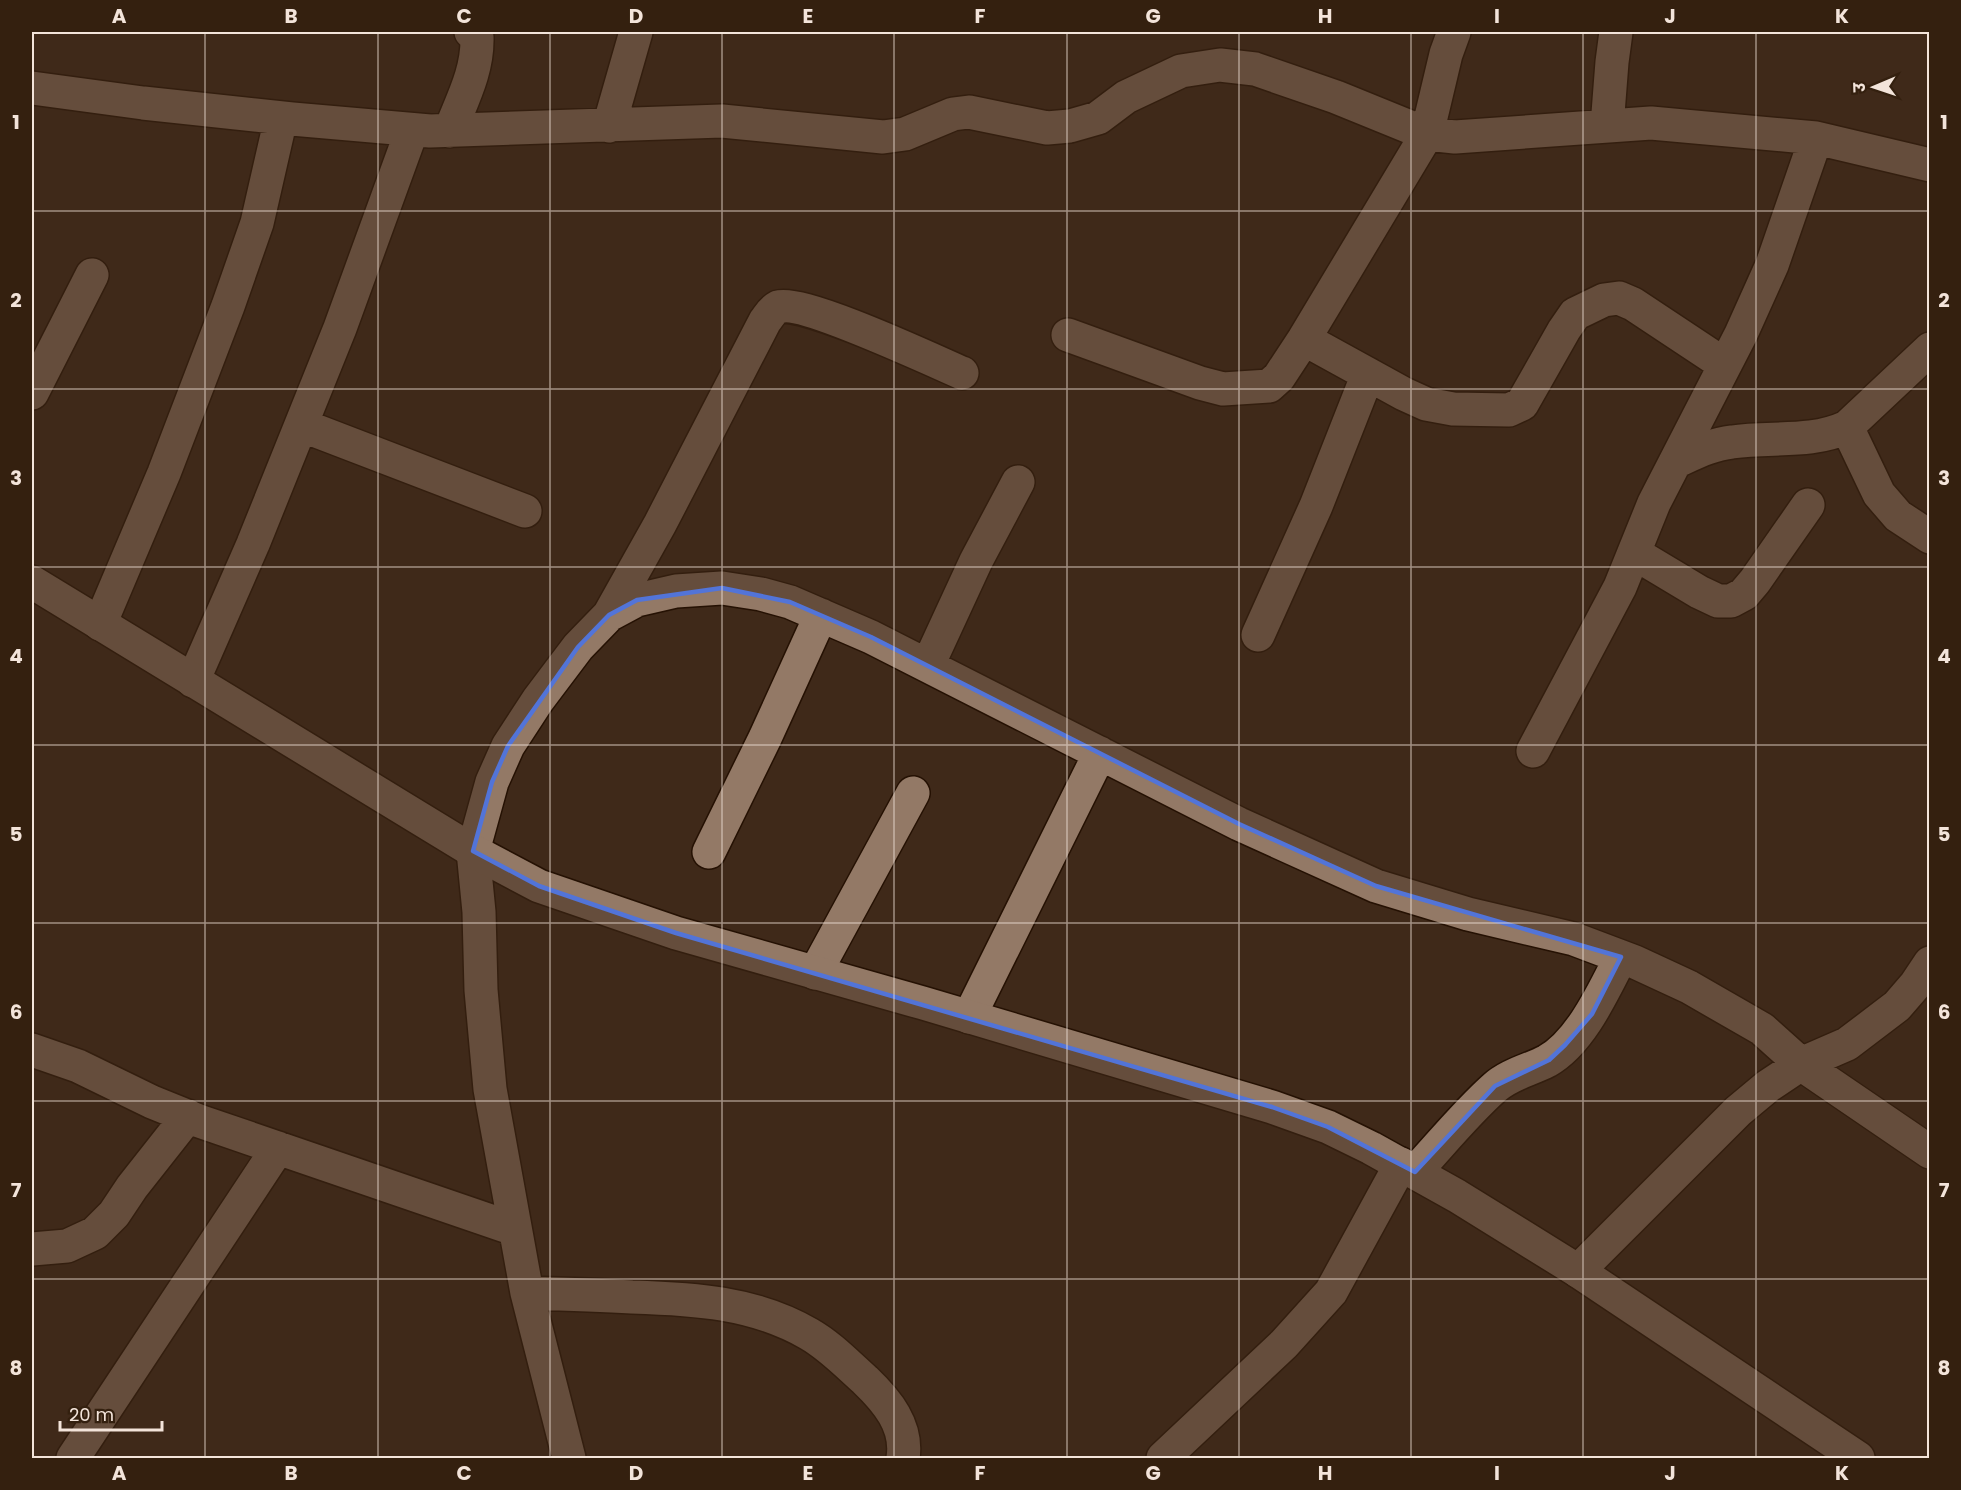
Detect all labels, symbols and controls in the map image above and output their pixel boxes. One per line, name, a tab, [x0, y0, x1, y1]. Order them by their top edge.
text: A	[112, 2, 127, 30]
text: B	[284, 2, 298, 30]
text: C	[456, 2, 472, 30]
text: D	[629, 2, 643, 30]
text: E	[803, 2, 813, 30]
text: F	[975, 2, 986, 30]
text: G	[1145, 2, 1161, 30]
text: H	[1318, 2, 1332, 30]
text: I	[1494, 2, 1500, 30]
text: J	[1664, 2, 1676, 30]
text: K	[1835, 2, 1849, 30]
north arrow	[1844, 57, 1904, 117]
text: उ	[1848, 82, 1871, 93]
text: 1	[12, 108, 20, 136]
text: 1	[1940, 108, 1948, 136]
text: 2	[10, 286, 22, 314]
text: 2	[1938, 286, 1950, 314]
text: 3	[10, 464, 22, 492]
text: 3	[1938, 464, 1950, 492]
text: 4	[9, 642, 23, 670]
text: 4	[1937, 642, 1951, 670]
text: 5	[10, 820, 23, 848]
text: 5	[1938, 820, 1951, 848]
text: 6	[10, 998, 22, 1026]
text: 6	[1938, 998, 1950, 1026]
text: 7	[11, 1176, 22, 1204]
text: 7	[1939, 1176, 1950, 1204]
text: 8	[10, 1354, 22, 1382]
text: 8	[1938, 1354, 1950, 1382]
scale bar	[60, 1394, 162, 1432]
text: 20 m	[69, 1402, 114, 1427]
text: A	[112, 1459, 127, 1487]
text: B	[284, 1459, 298, 1487]
text: C	[456, 1459, 472, 1487]
text: D	[629, 1459, 643, 1487]
text: E	[803, 1459, 813, 1487]
text: F	[975, 1459, 986, 1487]
text: G	[1145, 1459, 1161, 1487]
text: H	[1318, 1459, 1332, 1487]
text: I	[1494, 1459, 1500, 1487]
text: J	[1664, 1459, 1676, 1487]
text: K	[1835, 1459, 1849, 1487]

